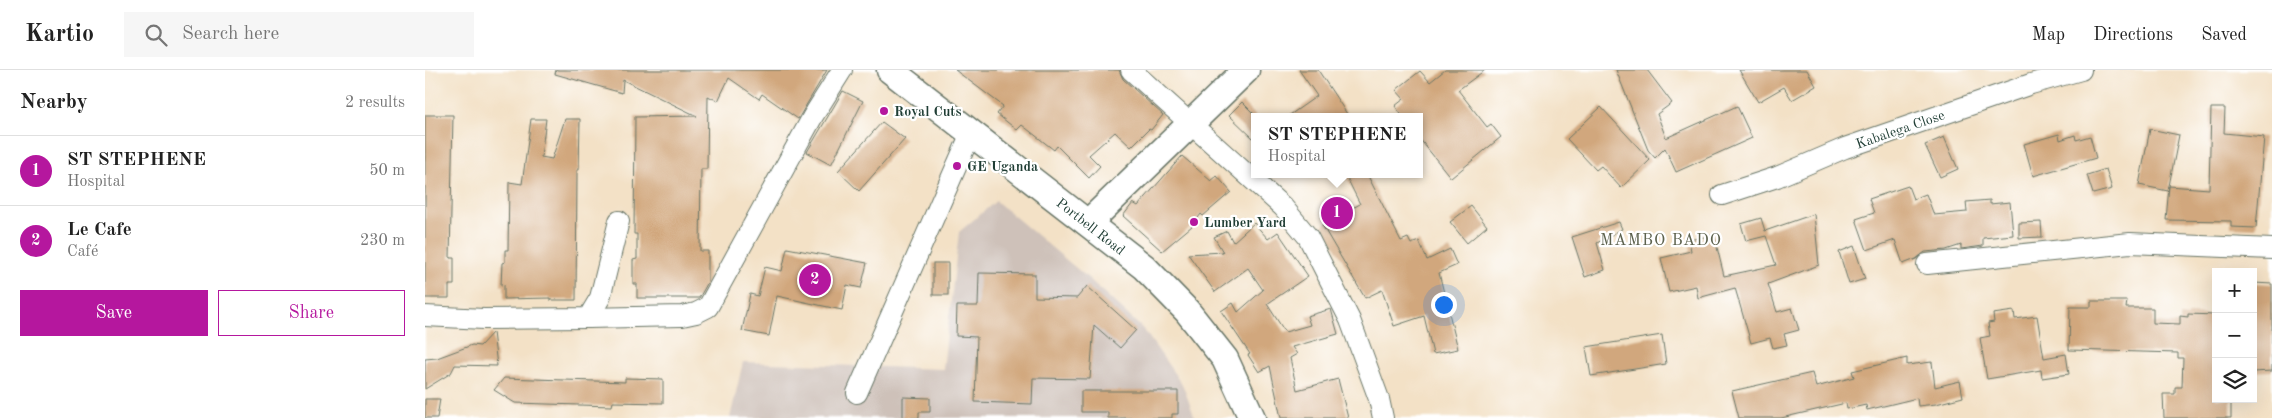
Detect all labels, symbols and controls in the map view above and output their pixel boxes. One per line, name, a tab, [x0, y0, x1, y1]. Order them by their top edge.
search box	[124, 12, 474, 57]
icon: search	[142, 21, 170, 49]
text: Kartio	[25, 23, 94, 47]
text: Search here	[182, 25, 279, 44]
text: Map	[2032, 26, 2065, 44]
text: Directions	[2093, 26, 2173, 44]
text: Saved	[2201, 26, 2247, 44]
text: Nearby	[20, 92, 88, 113]
text: 2 results	[345, 95, 405, 111]
marker: Royal Cuts	[878, 105, 890, 117]
place label: Royal Cuts	[894, 105, 961, 119]
street label: Kabalega Close	[1854, 108, 1946, 152]
popup	[1251, 113, 1423, 178]
text: ST STEPHENE	[1268, 126, 1406, 145]
text: Hospital	[1268, 149, 1325, 165]
text: ST STEPHENE	[67, 151, 206, 170]
marker: GE Uganda	[951, 160, 963, 172]
place label: GE Uganda	[967, 160, 1038, 174]
text: 1	[31, 163, 41, 179]
text: 50 m	[369, 163, 405, 179]
text: Hospital	[67, 174, 125, 190]
pin: 1	[1321, 194, 1353, 232]
street label: Portbell Road	[1054, 196, 1127, 258]
marker: Lumber Yard	[1188, 216, 1200, 228]
place label: Lumber Yard	[1204, 216, 1287, 230]
text: Le Cafe	[67, 221, 132, 240]
text: 2	[31, 233, 41, 249]
text: 230 m	[360, 233, 405, 249]
district label: MAMBO BADO	[1600, 233, 1722, 249]
text: Café	[67, 244, 98, 260]
pin: 2	[799, 261, 831, 299]
map controls	[2212, 268, 2257, 403]
button: +	[2212, 268, 2257, 313]
button: Save	[20, 290, 208, 336]
button: Share	[218, 290, 405, 336]
your location	[1431, 292, 1457, 318]
button: −	[2212, 313, 2257, 358]
button: layers	[2212, 358, 2257, 403]

